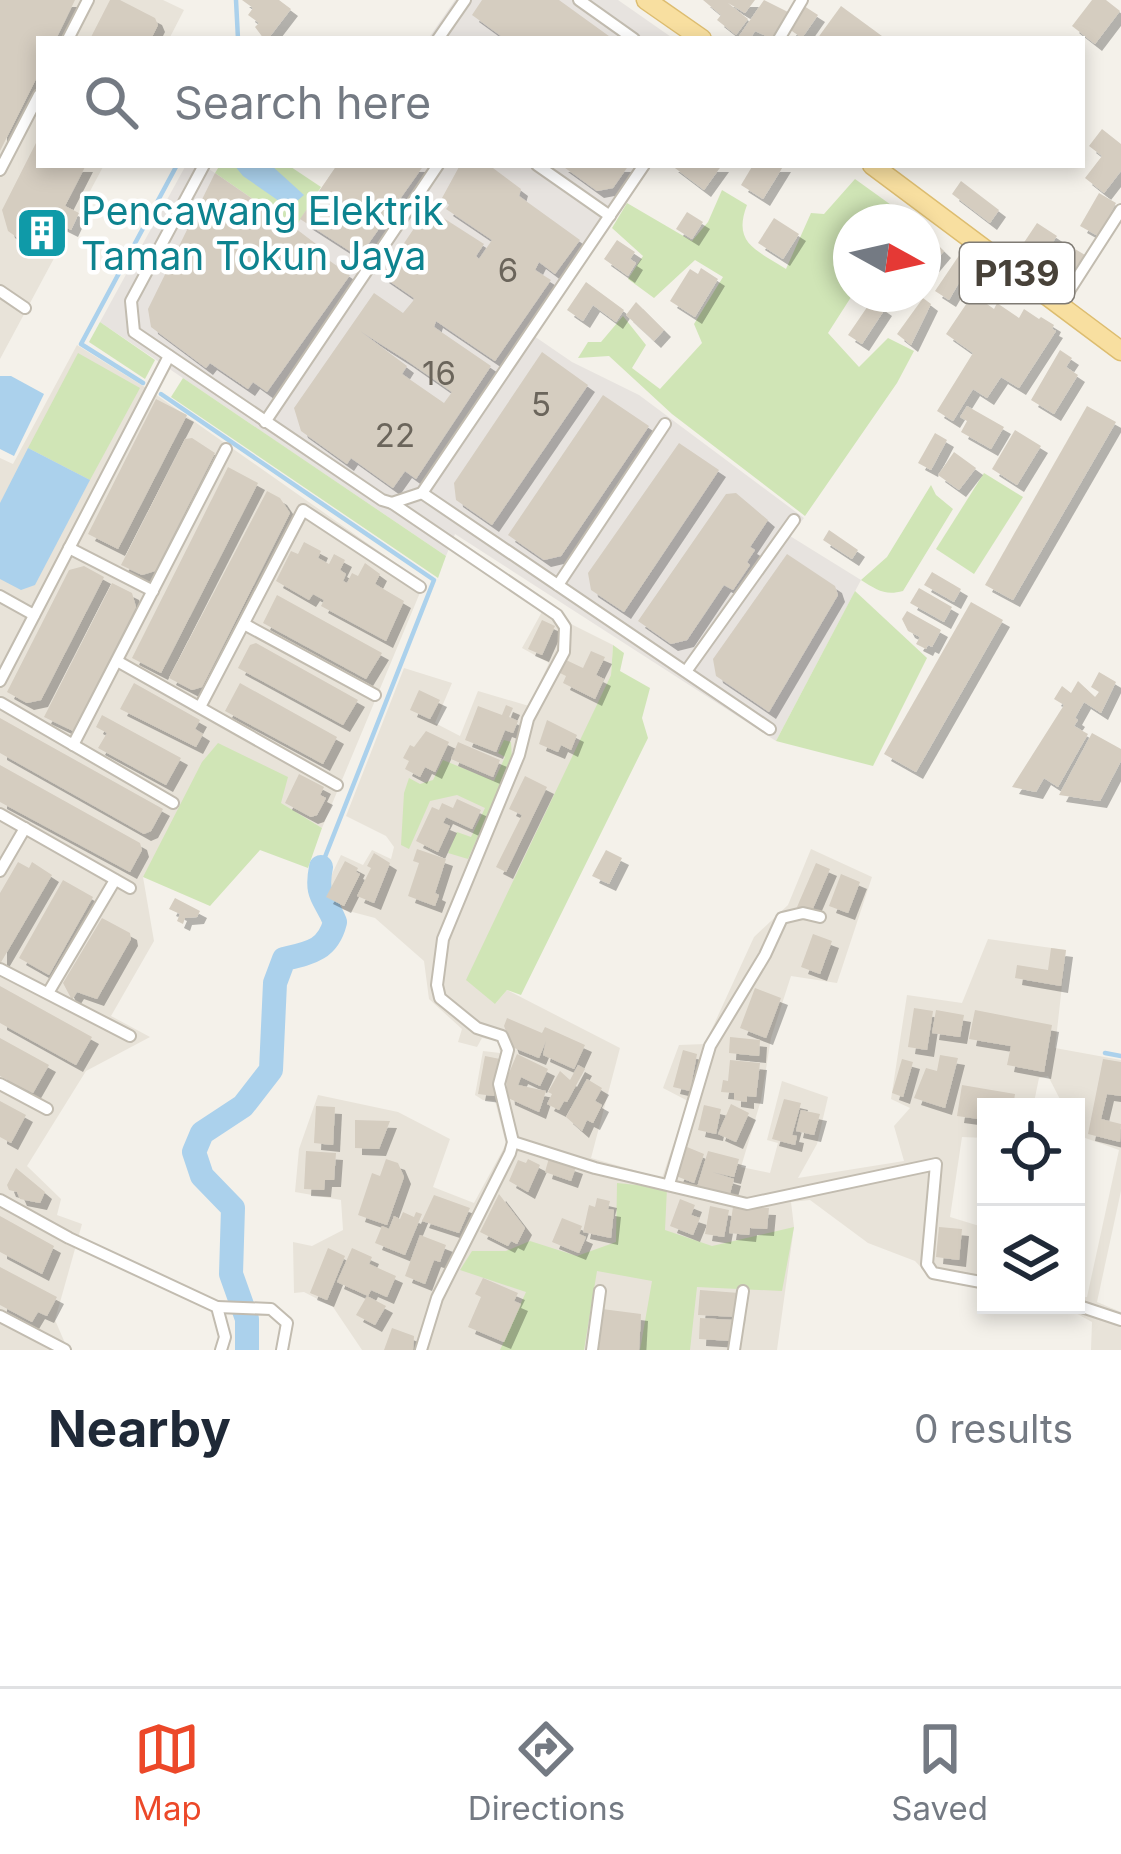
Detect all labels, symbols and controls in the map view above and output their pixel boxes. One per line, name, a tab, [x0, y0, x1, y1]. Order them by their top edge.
search box	[36, 36, 1085, 168]
icon: search	[78, 69, 144, 135]
text: Search here	[174, 75, 431, 130]
place label: Pencawang Elektrik Taman Tokun Jaya	[81, 187, 444, 279]
north arrow	[833, 204, 941, 312]
building icon: Pencawang Elektrik Taman Tokun Jaya	[14, 205, 70, 261]
road number: P139	[960, 243, 1074, 303]
house number: 6	[498, 250, 518, 290]
house number: 16	[422, 353, 456, 393]
house number: 5	[531, 384, 551, 424]
house number: 22	[375, 415, 415, 455]
map controls	[977, 1098, 1085, 1314]
button: locate	[977, 1098, 1085, 1206]
button: layers	[977, 1206, 1085, 1314]
text: Nearby	[48, 1398, 231, 1459]
text: 0 results	[914, 1405, 1073, 1452]
tab: Map	[133, 1716, 202, 1828]
tab: Directions	[468, 1716, 625, 1828]
tab: Saved	[891, 1716, 988, 1828]

